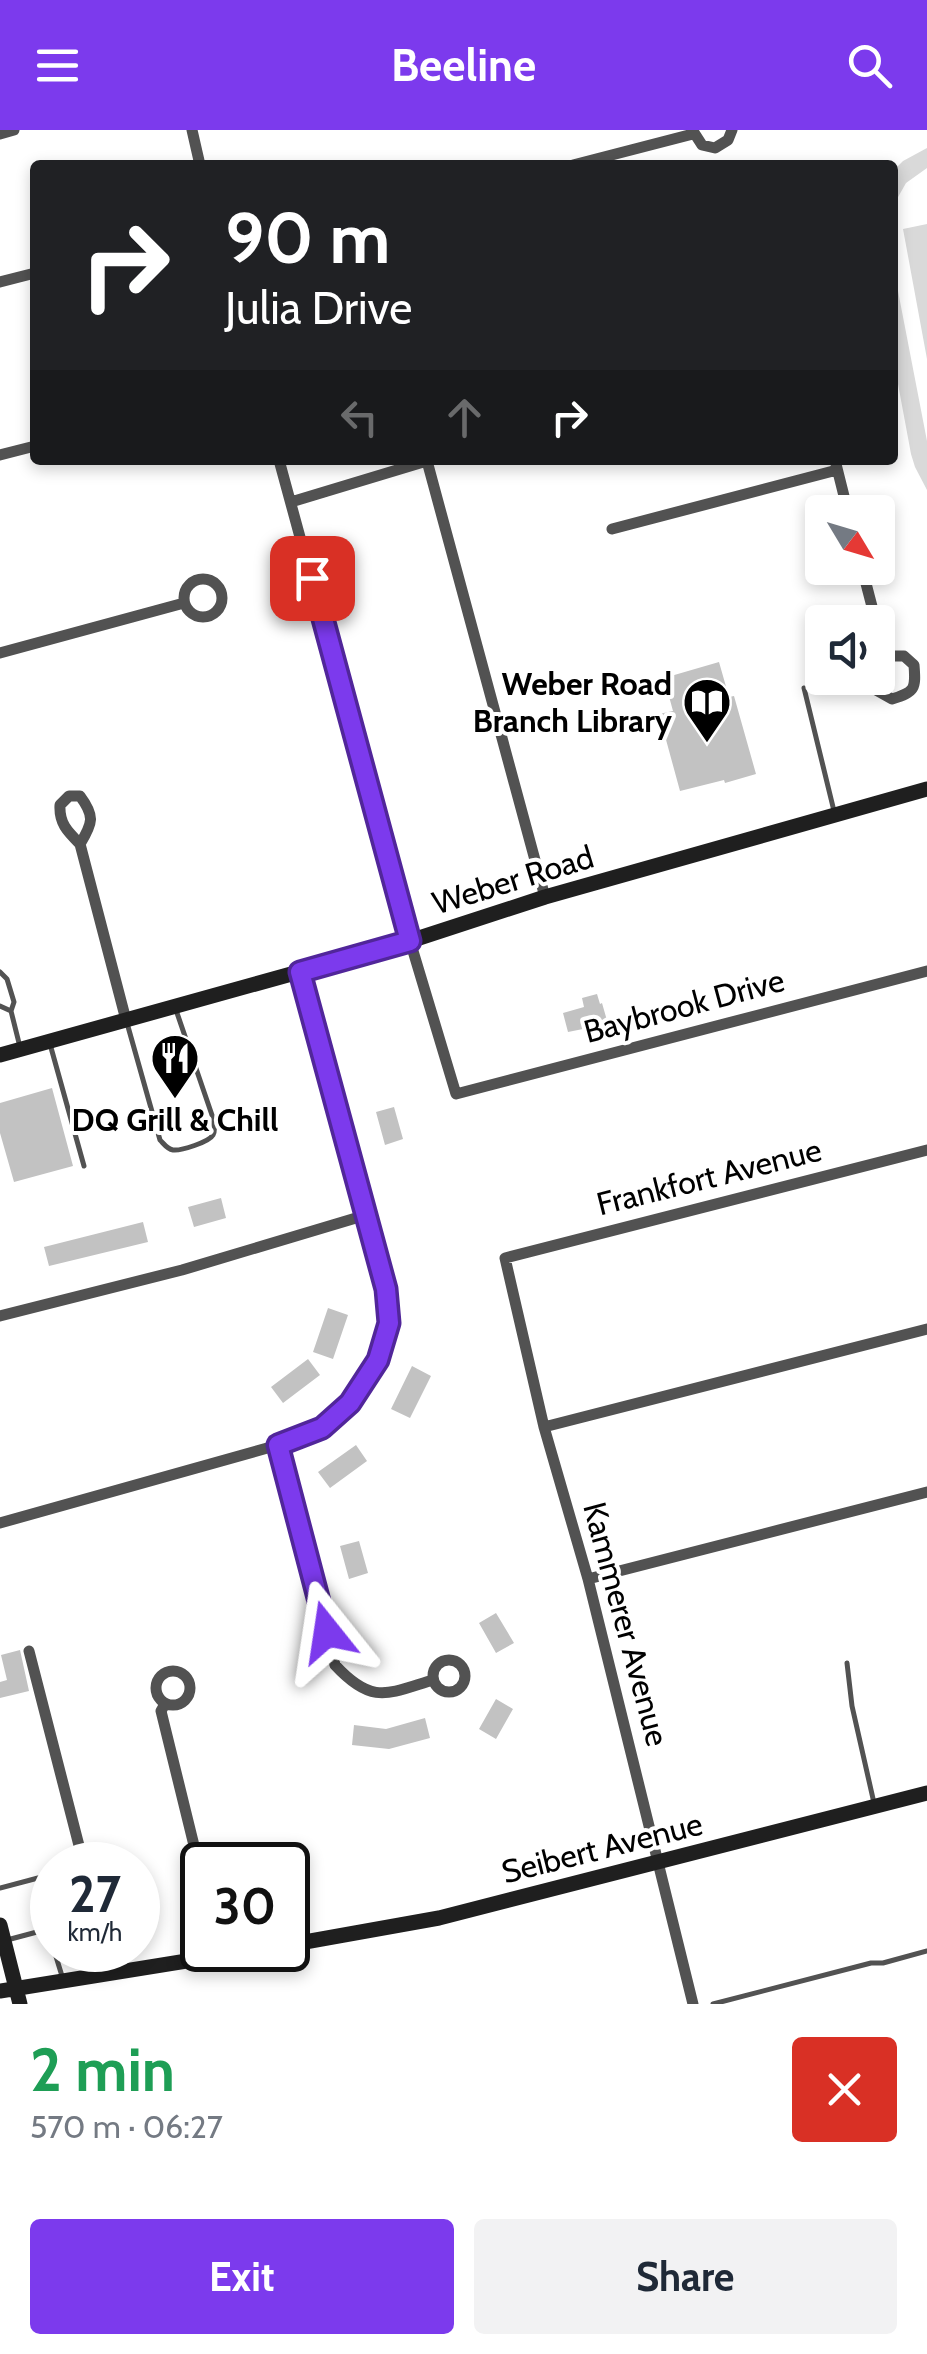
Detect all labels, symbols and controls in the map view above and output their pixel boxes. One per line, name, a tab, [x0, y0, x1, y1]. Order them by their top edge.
icon: menu	[30, 38, 85, 93]
text: Beeline	[391, 38, 536, 92]
icon: search	[842, 38, 897, 93]
text: 90 m	[225, 195, 390, 281]
icon: right	[60, 200, 190, 330]
text: Julia Drive	[225, 281, 412, 335]
icon: left	[332, 390, 387, 445]
icon: ahead	[437, 390, 492, 445]
icon: right	[542, 390, 597, 445]
north arrow	[805, 495, 895, 585]
map controls	[805, 495, 895, 695]
pin	[270, 536, 355, 621]
icon: arrive	[285, 551, 340, 606]
button: sound	[805, 605, 895, 695]
place label: Weber Road Branch Library	[473, 664, 673, 740]
library icon: Weber Road Branch Library	[681, 676, 733, 744]
street label: Weber Road	[428, 837, 598, 922]
street label: Baybrook Drive	[579, 960, 788, 1051]
restaurant icon: DQ Grill & Chill	[149, 1032, 201, 1100]
place label: DQ Grill & Chill	[72, 1100, 278, 1139]
street label: Frankfort Avenue	[592, 1130, 825, 1223]
street label: Kammerer Avenue	[575, 1498, 678, 1750]
position arrow	[275, 1580, 379, 1684]
street label: Seibert Avenue	[497, 1804, 706, 1891]
speed limit sign: 30	[180, 1842, 310, 1972]
text: 27	[69, 1864, 121, 1925]
text: km/h	[68, 1917, 122, 1947]
text: 2 min	[30, 2033, 175, 2106]
button: close	[792, 2037, 897, 2142]
text: 570 m · 06:27	[30, 2107, 223, 2146]
button: Exit	[30, 2219, 454, 2334]
button: Share	[474, 2219, 897, 2334]

